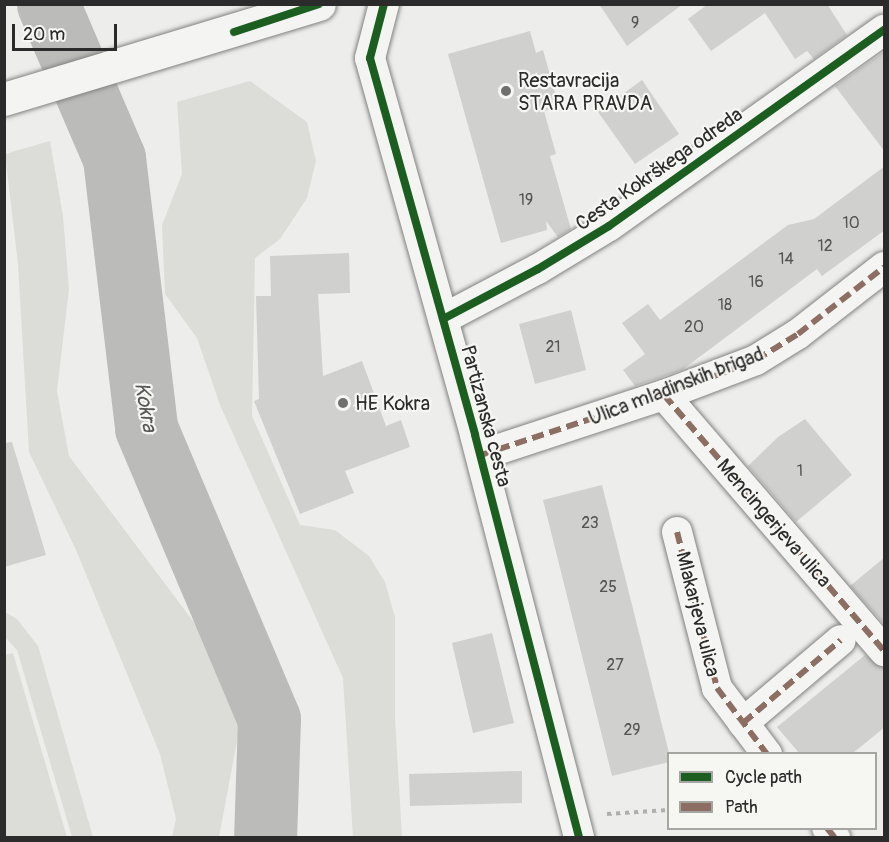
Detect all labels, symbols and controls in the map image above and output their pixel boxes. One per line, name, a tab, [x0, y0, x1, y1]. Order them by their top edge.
scale bar	[15, 12, 120, 50]
house number: 9	[631, 13, 639, 33]
text: 20 m	[23, 23, 65, 46]
place label: Restavracija STARA PRAVDA	[518, 68, 653, 115]
marker: Restavracija STARA PRAVDA	[499, 84, 513, 98]
street label: Cesta Kokrškega odreda	[571, 102, 747, 236]
house number: 19	[519, 190, 533, 210]
house number: 10	[842, 213, 860, 233]
house number: 12	[817, 236, 833, 256]
house number: 14	[778, 249, 794, 269]
house number: 16	[748, 272, 764, 292]
house number: 18	[718, 295, 732, 315]
house number: 20	[684, 317, 704, 337]
house number: 21	[545, 337, 561, 357]
street label: Ulica mladinskih brigad	[585, 342, 767, 430]
street label: Partizanska cesta	[456, 343, 516, 489]
water label: Kokra	[128, 380, 162, 434]
place label: HE Kokra	[355, 391, 430, 415]
marker: HE Kokra	[336, 396, 350, 410]
street label: Mencingerjeva ulica	[712, 454, 836, 592]
house number: 1	[797, 461, 803, 481]
house number: 23	[581, 513, 599, 533]
street label: Mlakarjeva ulica	[671, 549, 725, 679]
house number: 25	[599, 577, 617, 597]
house number: 27	[606, 655, 624, 675]
house number: 29	[623, 720, 641, 740]
legend	[667, 752, 877, 830]
text: Cycle path	[725, 766, 802, 789]
text: Path	[725, 796, 758, 819]

